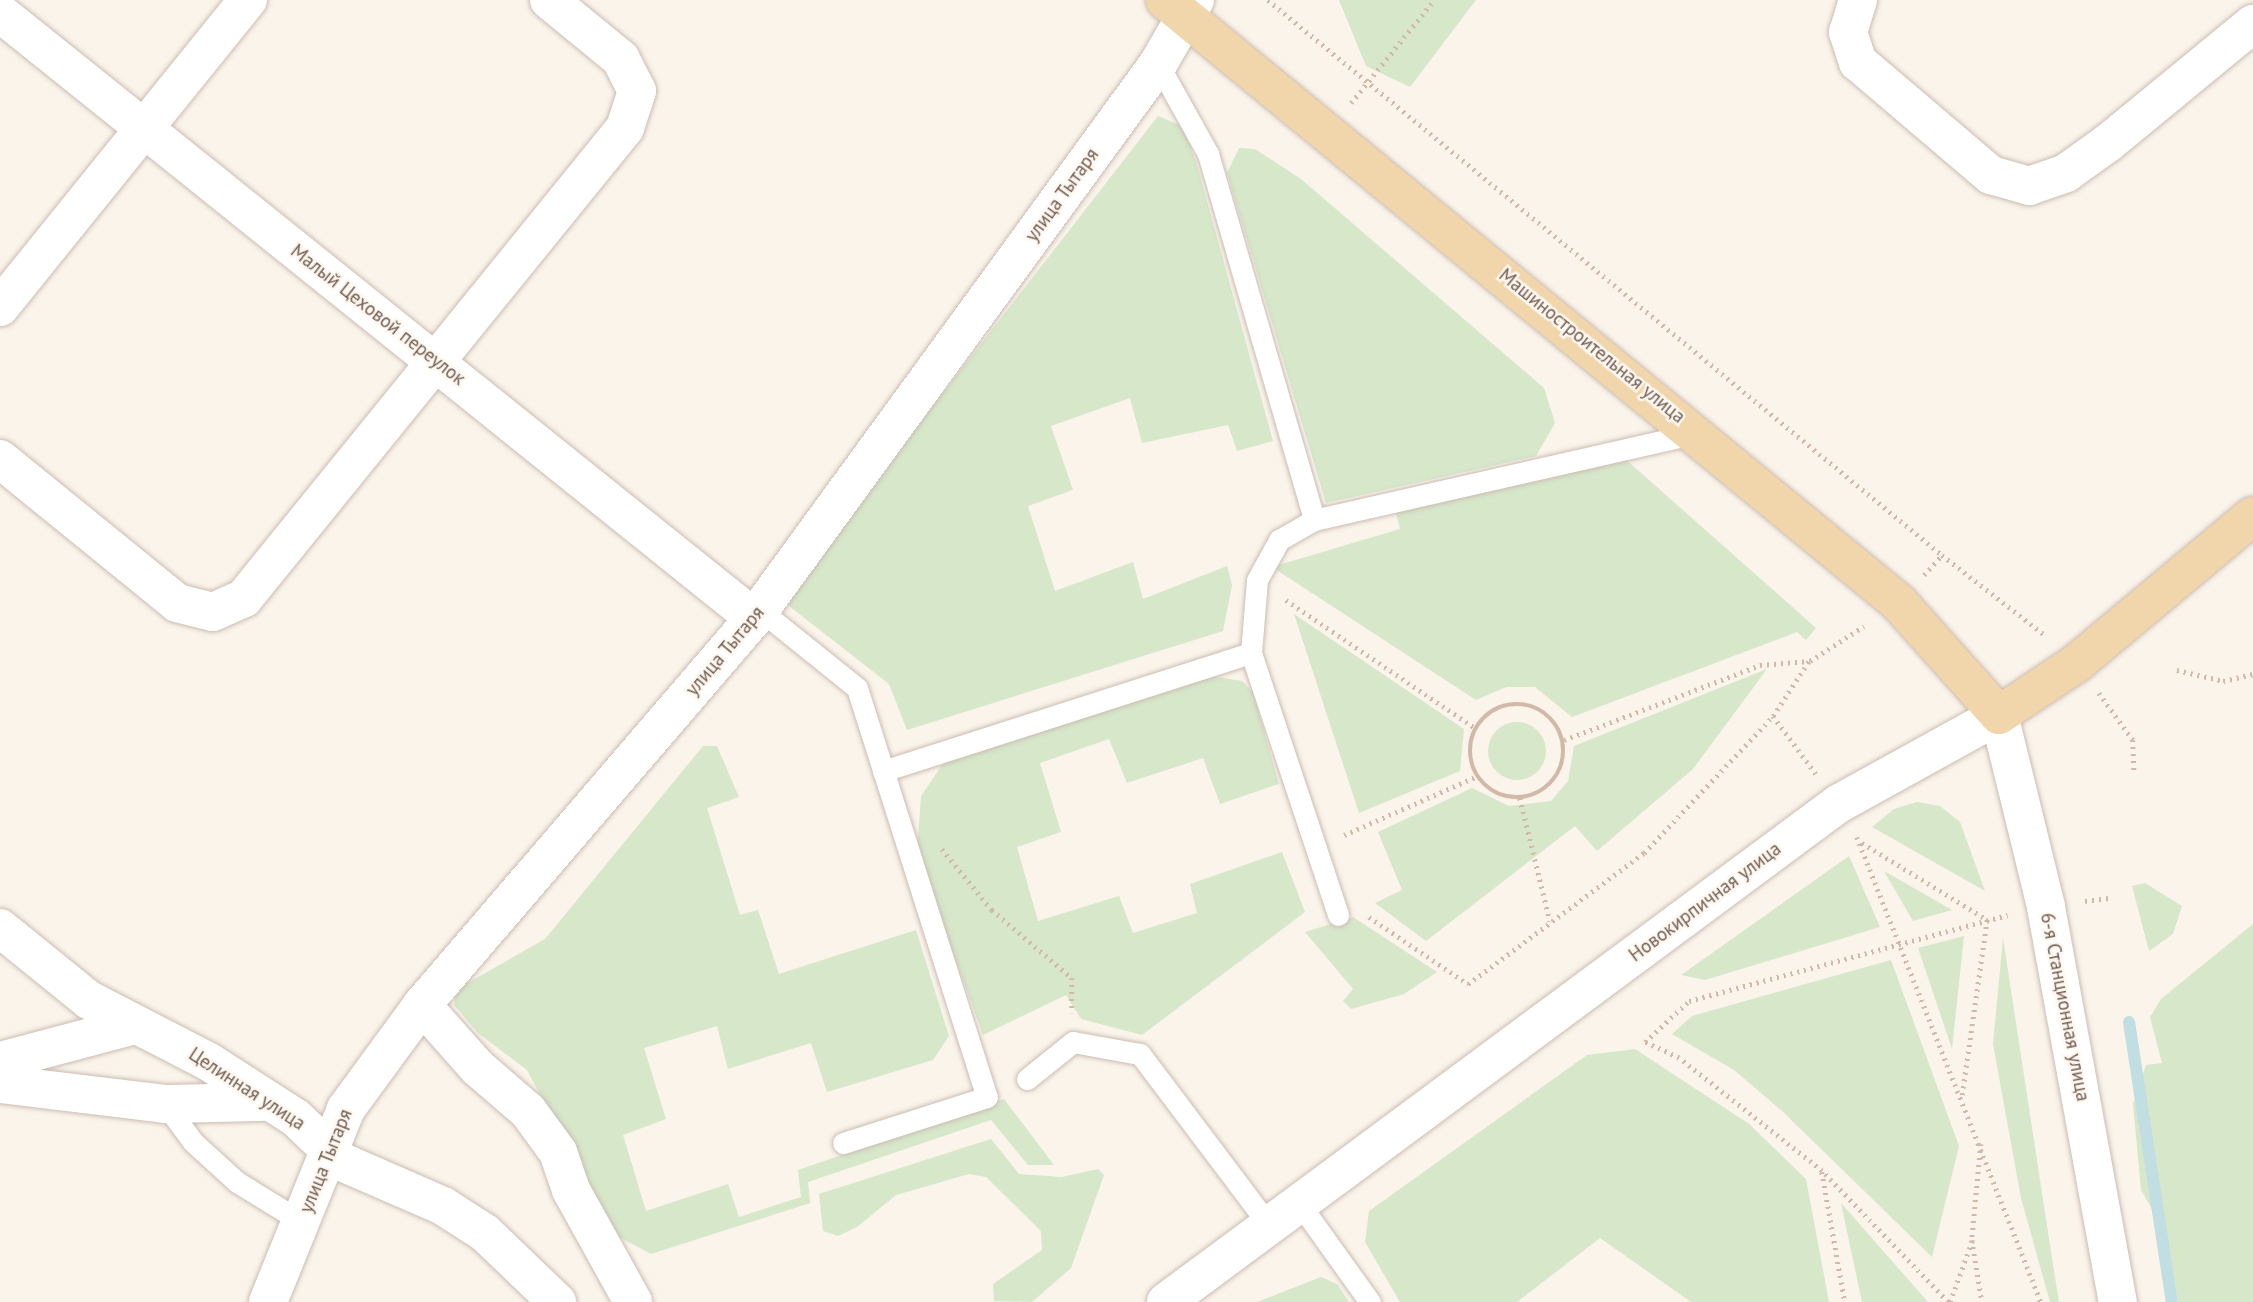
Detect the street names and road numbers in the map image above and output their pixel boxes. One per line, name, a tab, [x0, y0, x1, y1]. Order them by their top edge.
street label: улица Тытаря	[1020, 144, 1104, 246]
street label: Малый Цеховой переулок	[286, 240, 470, 390]
street label: Машиностроительная улица	[1494, 264, 1690, 428]
street label: улица Тытаря	[681, 601, 769, 701]
street label: Новокирпичная улица	[1625, 837, 1785, 967]
street label: 6-я Станционная улица	[2036, 911, 2094, 1103]
street label: Целинная улица	[185, 1043, 309, 1135]
street label: улица Тытаря	[295, 1105, 357, 1217]

